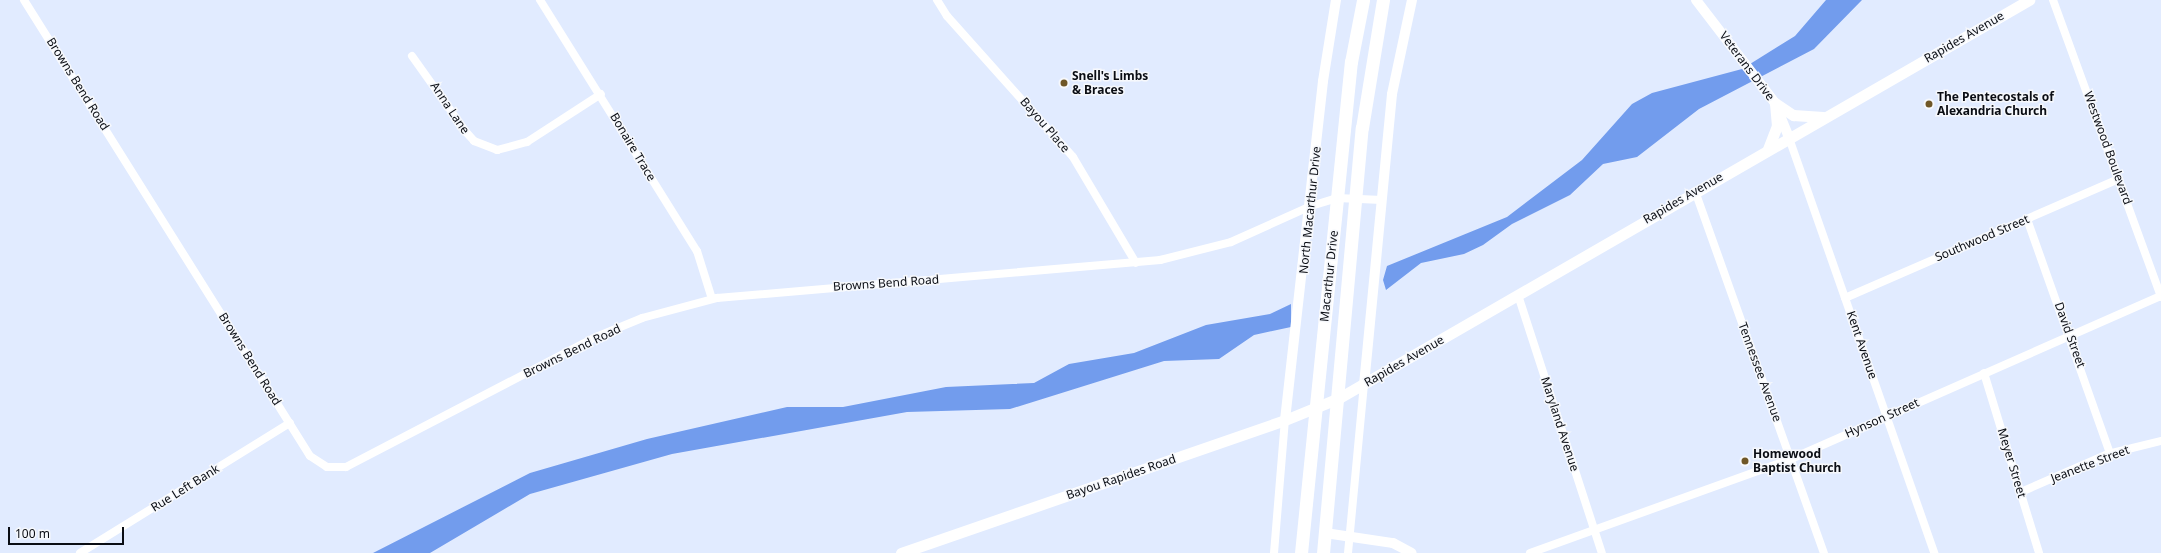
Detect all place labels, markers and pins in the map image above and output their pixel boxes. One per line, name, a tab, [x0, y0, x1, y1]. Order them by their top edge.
place label: Snell's Limbs & Braces	[1072, 69, 1148, 97]
marker: Snell's Limbs & Braces	[1059, 78, 1069, 88]
place label: The Pentecostals of Alexandria Church	[1937, 90, 2054, 118]
marker: The Pentecostals of Alexandria Church	[1924, 99, 1934, 109]
place label: Homewood Baptist Church	[1753, 447, 1841, 475]
marker: Homewood Baptist Church	[1740, 456, 1750, 466]

